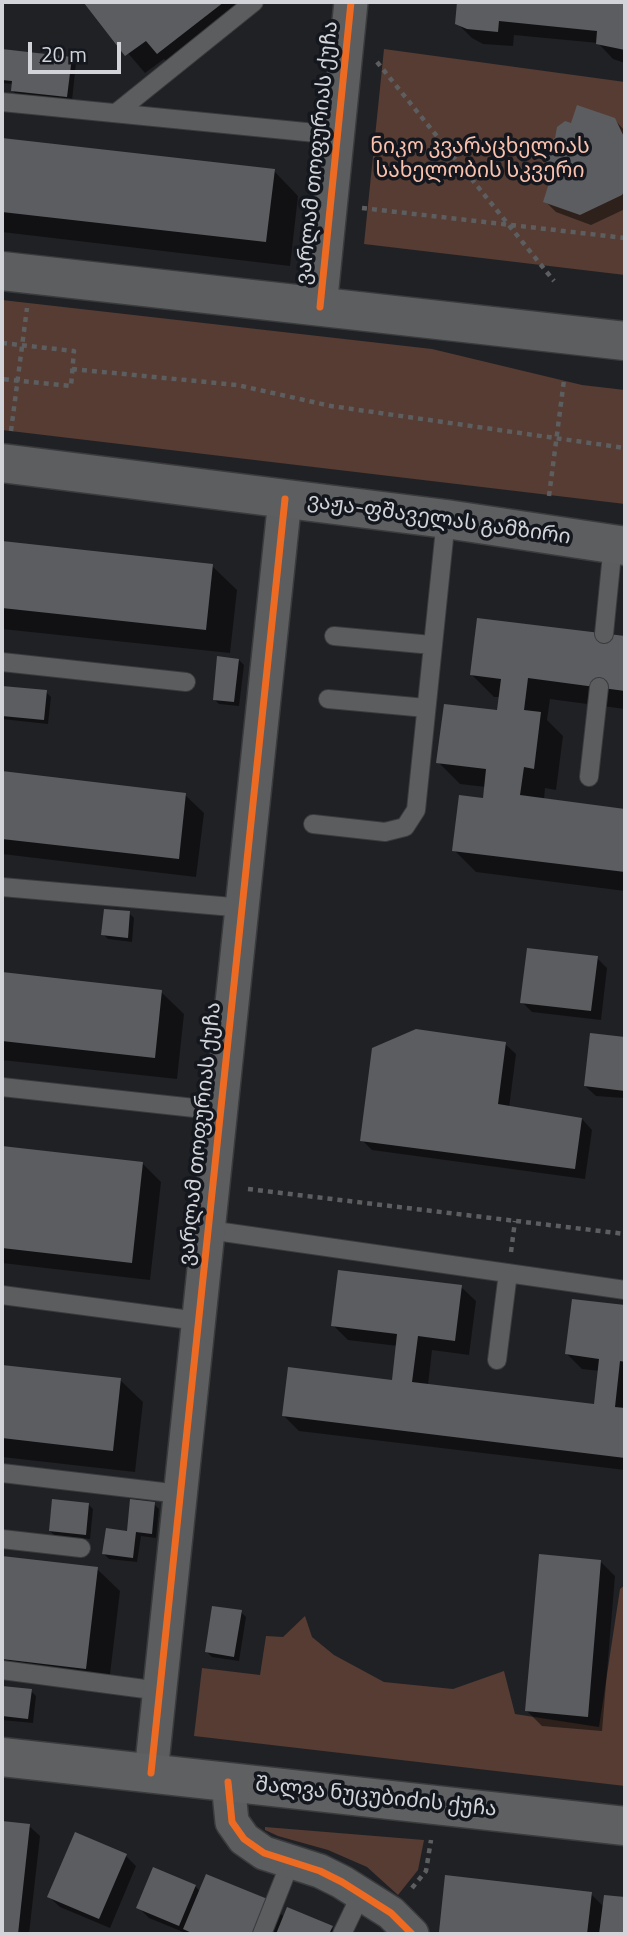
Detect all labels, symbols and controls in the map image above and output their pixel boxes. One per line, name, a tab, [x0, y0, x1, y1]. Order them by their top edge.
street label: ვარლამ თოფურიას ქუჩა	[292, 20, 344, 286]
scale bar	[32, 28, 124, 72]
text: 20 m	[41, 38, 87, 70]
park label: ნიკო კვარაცხელიას სახელობის სკვერი	[370, 135, 590, 185]
street label: ვაჟა-ფშაველას გამზირი	[306, 489, 572, 551]
street label: ვარლამ თოფურიას ქუჩა	[175, 1001, 227, 1267]
street label: შალვა ნუცუბიძის ქუჩა	[254, 1773, 498, 1823]

